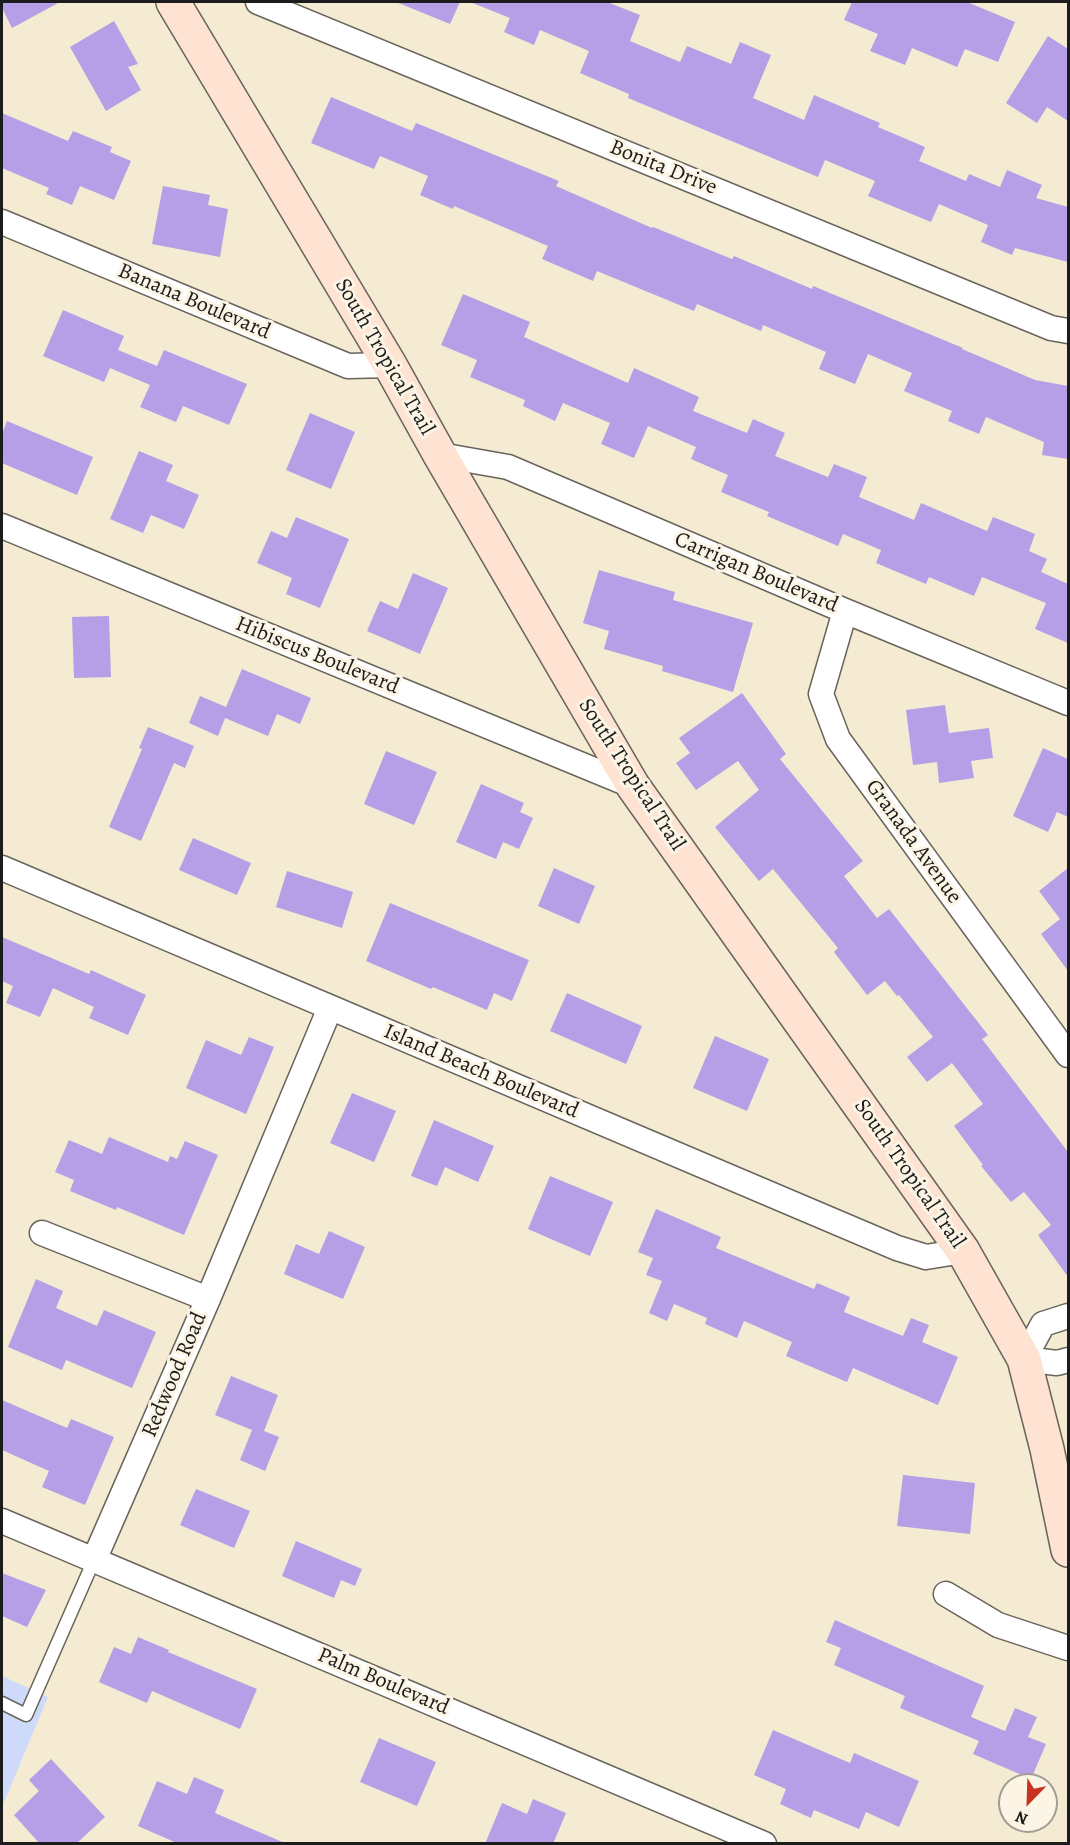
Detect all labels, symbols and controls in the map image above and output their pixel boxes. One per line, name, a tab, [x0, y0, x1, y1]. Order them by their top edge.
street label: Bonita Drive	[605, 135, 721, 201]
street label: Banana Boulevard	[114, 258, 274, 346]
street label: South Tropical Trail	[329, 274, 439, 440]
street label: Carrigan Boulevard	[670, 527, 842, 619]
street label: Hibiscus Boulevard	[231, 611, 403, 701]
street label: South Tropical Trail	[572, 694, 690, 856]
street label: Granada Avenue	[859, 775, 967, 909]
street label: Island Beach Boulevard	[379, 1019, 583, 1125]
street label: South Tropical Trail	[848, 1094, 970, 1254]
street label: Redwood Road	[137, 1308, 213, 1442]
street label: Palm Boulevard	[313, 1642, 453, 1722]
north arrow	[998, 1773, 1058, 1833]
text: N	[1012, 1805, 1031, 1830]

